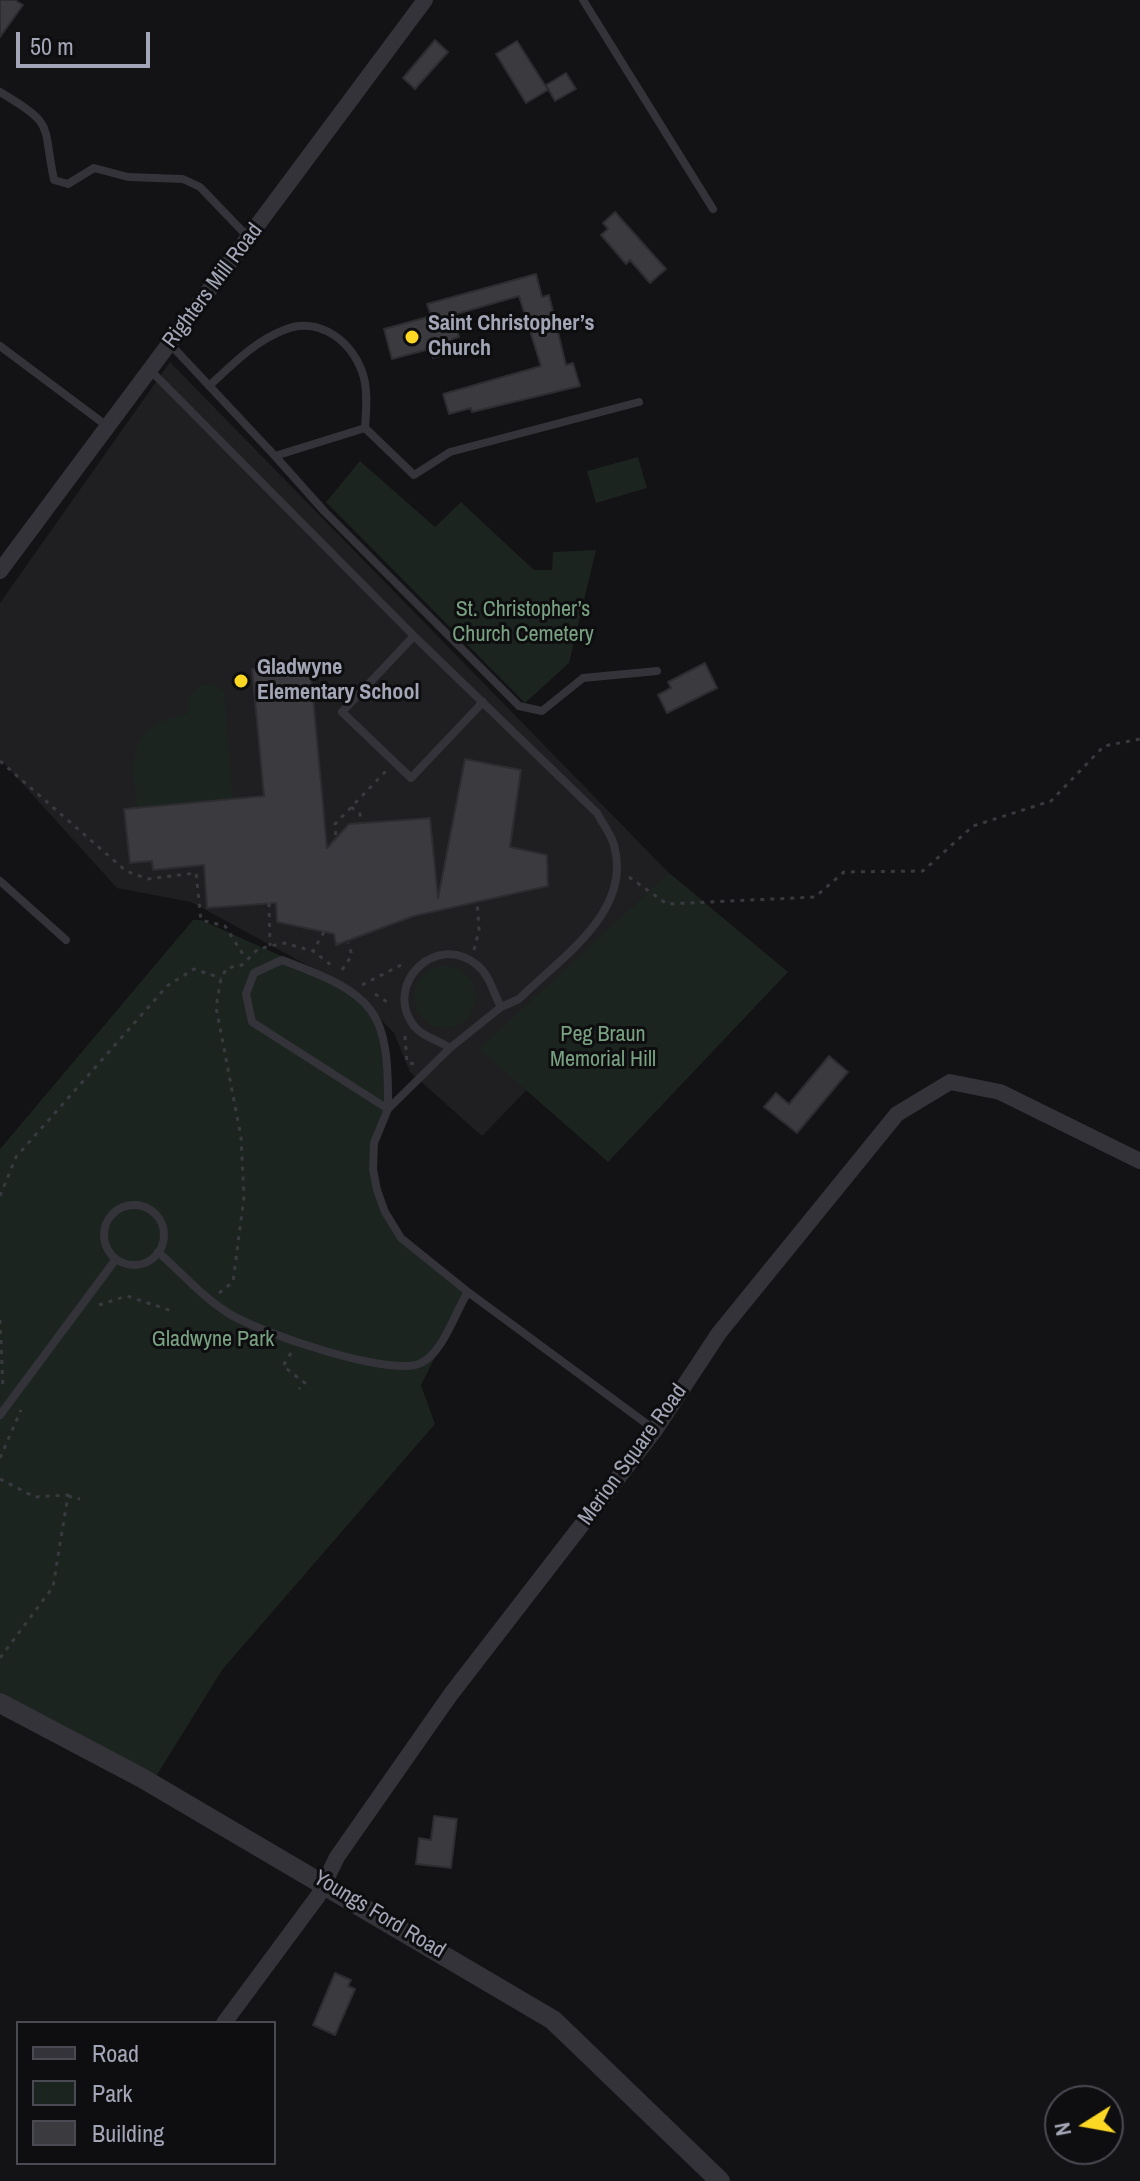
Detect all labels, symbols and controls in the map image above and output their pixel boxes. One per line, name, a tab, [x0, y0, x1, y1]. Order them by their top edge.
scale bar	[20, 16, 154, 66]
text: 50 m	[30, 30, 74, 62]
street label: Righters Mill Road	[158, 218, 268, 354]
place label: Saint Christopher’s Church	[428, 311, 594, 362]
marker: Saint Christopher’s Church	[403, 328, 421, 346]
park label: St. Christopher’s Church Cemetery	[452, 597, 594, 648]
place label: Gladwyne Elementary School	[257, 655, 419, 706]
marker: Gladwyne Elementary School	[232, 672, 250, 690]
park label: Peg Braun Memorial Hill	[550, 1022, 656, 1074]
park label: Gladwyne Park	[152, 1327, 274, 1353]
street label: Merion Square Road	[573, 1380, 693, 1530]
street label: Youngs Ford Road	[308, 1865, 450, 1965]
legend	[16, 2021, 276, 2165]
text: Road	[92, 2037, 139, 2069]
text: Park	[92, 2077, 132, 2109]
north arrow	[1044, 2085, 1124, 2165]
text: Building	[92, 2117, 164, 2149]
text: N	[1046, 2120, 1078, 2138]

